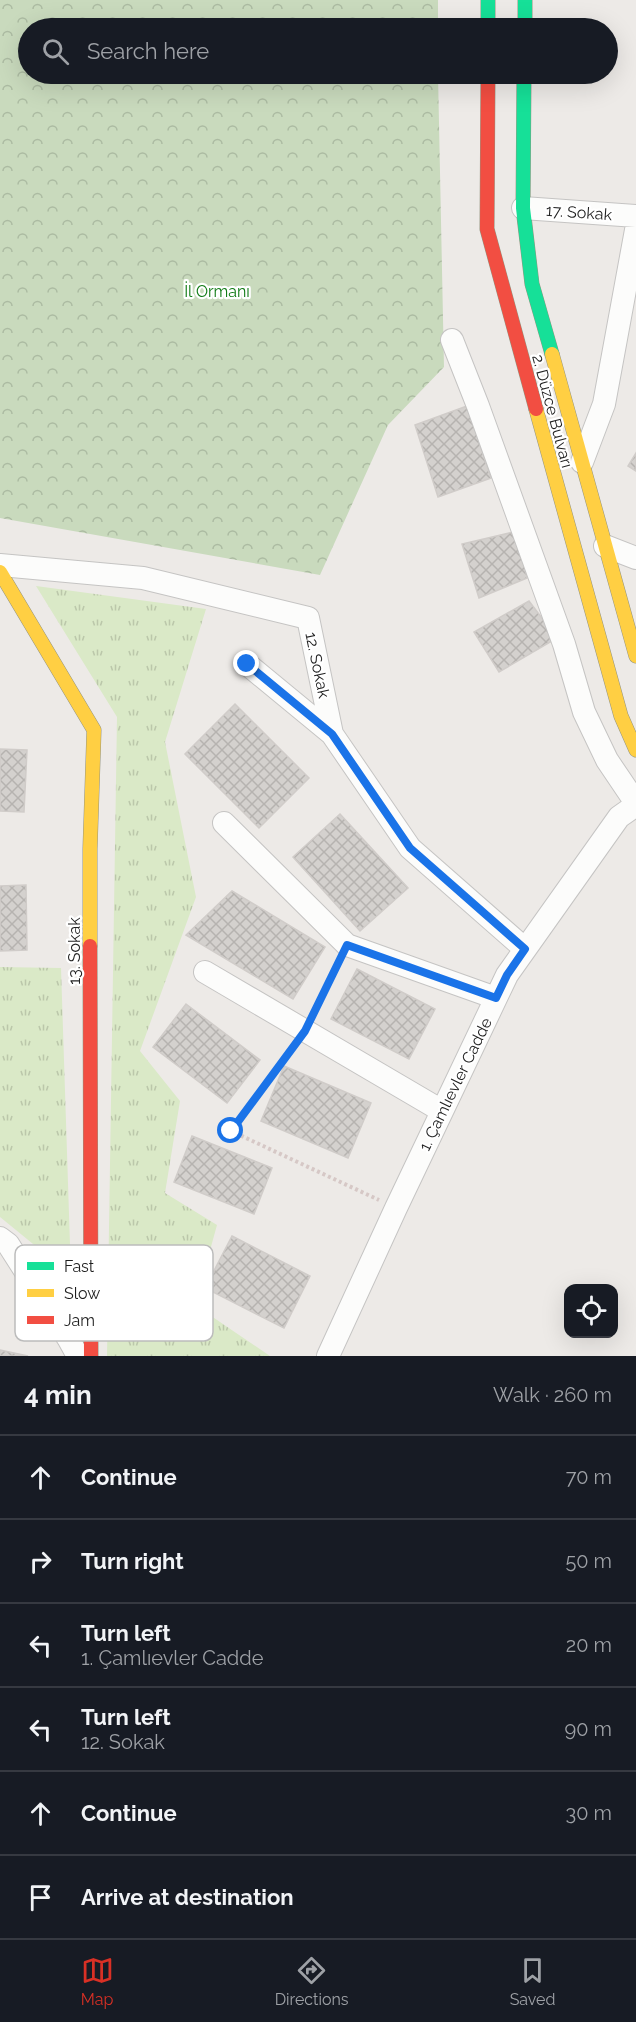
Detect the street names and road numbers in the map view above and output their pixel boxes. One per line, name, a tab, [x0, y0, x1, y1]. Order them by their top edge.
street label: 17. Sokak	[545, 201, 613, 224]
street label: 2. Düzce Bulvarı	[528, 352, 577, 470]
street label: 12. Sokak	[301, 630, 334, 700]
street label: 13. Sokak	[65, 917, 84, 985]
street label: 1. Çamlıevler Cadde	[415, 1014, 496, 1154]

